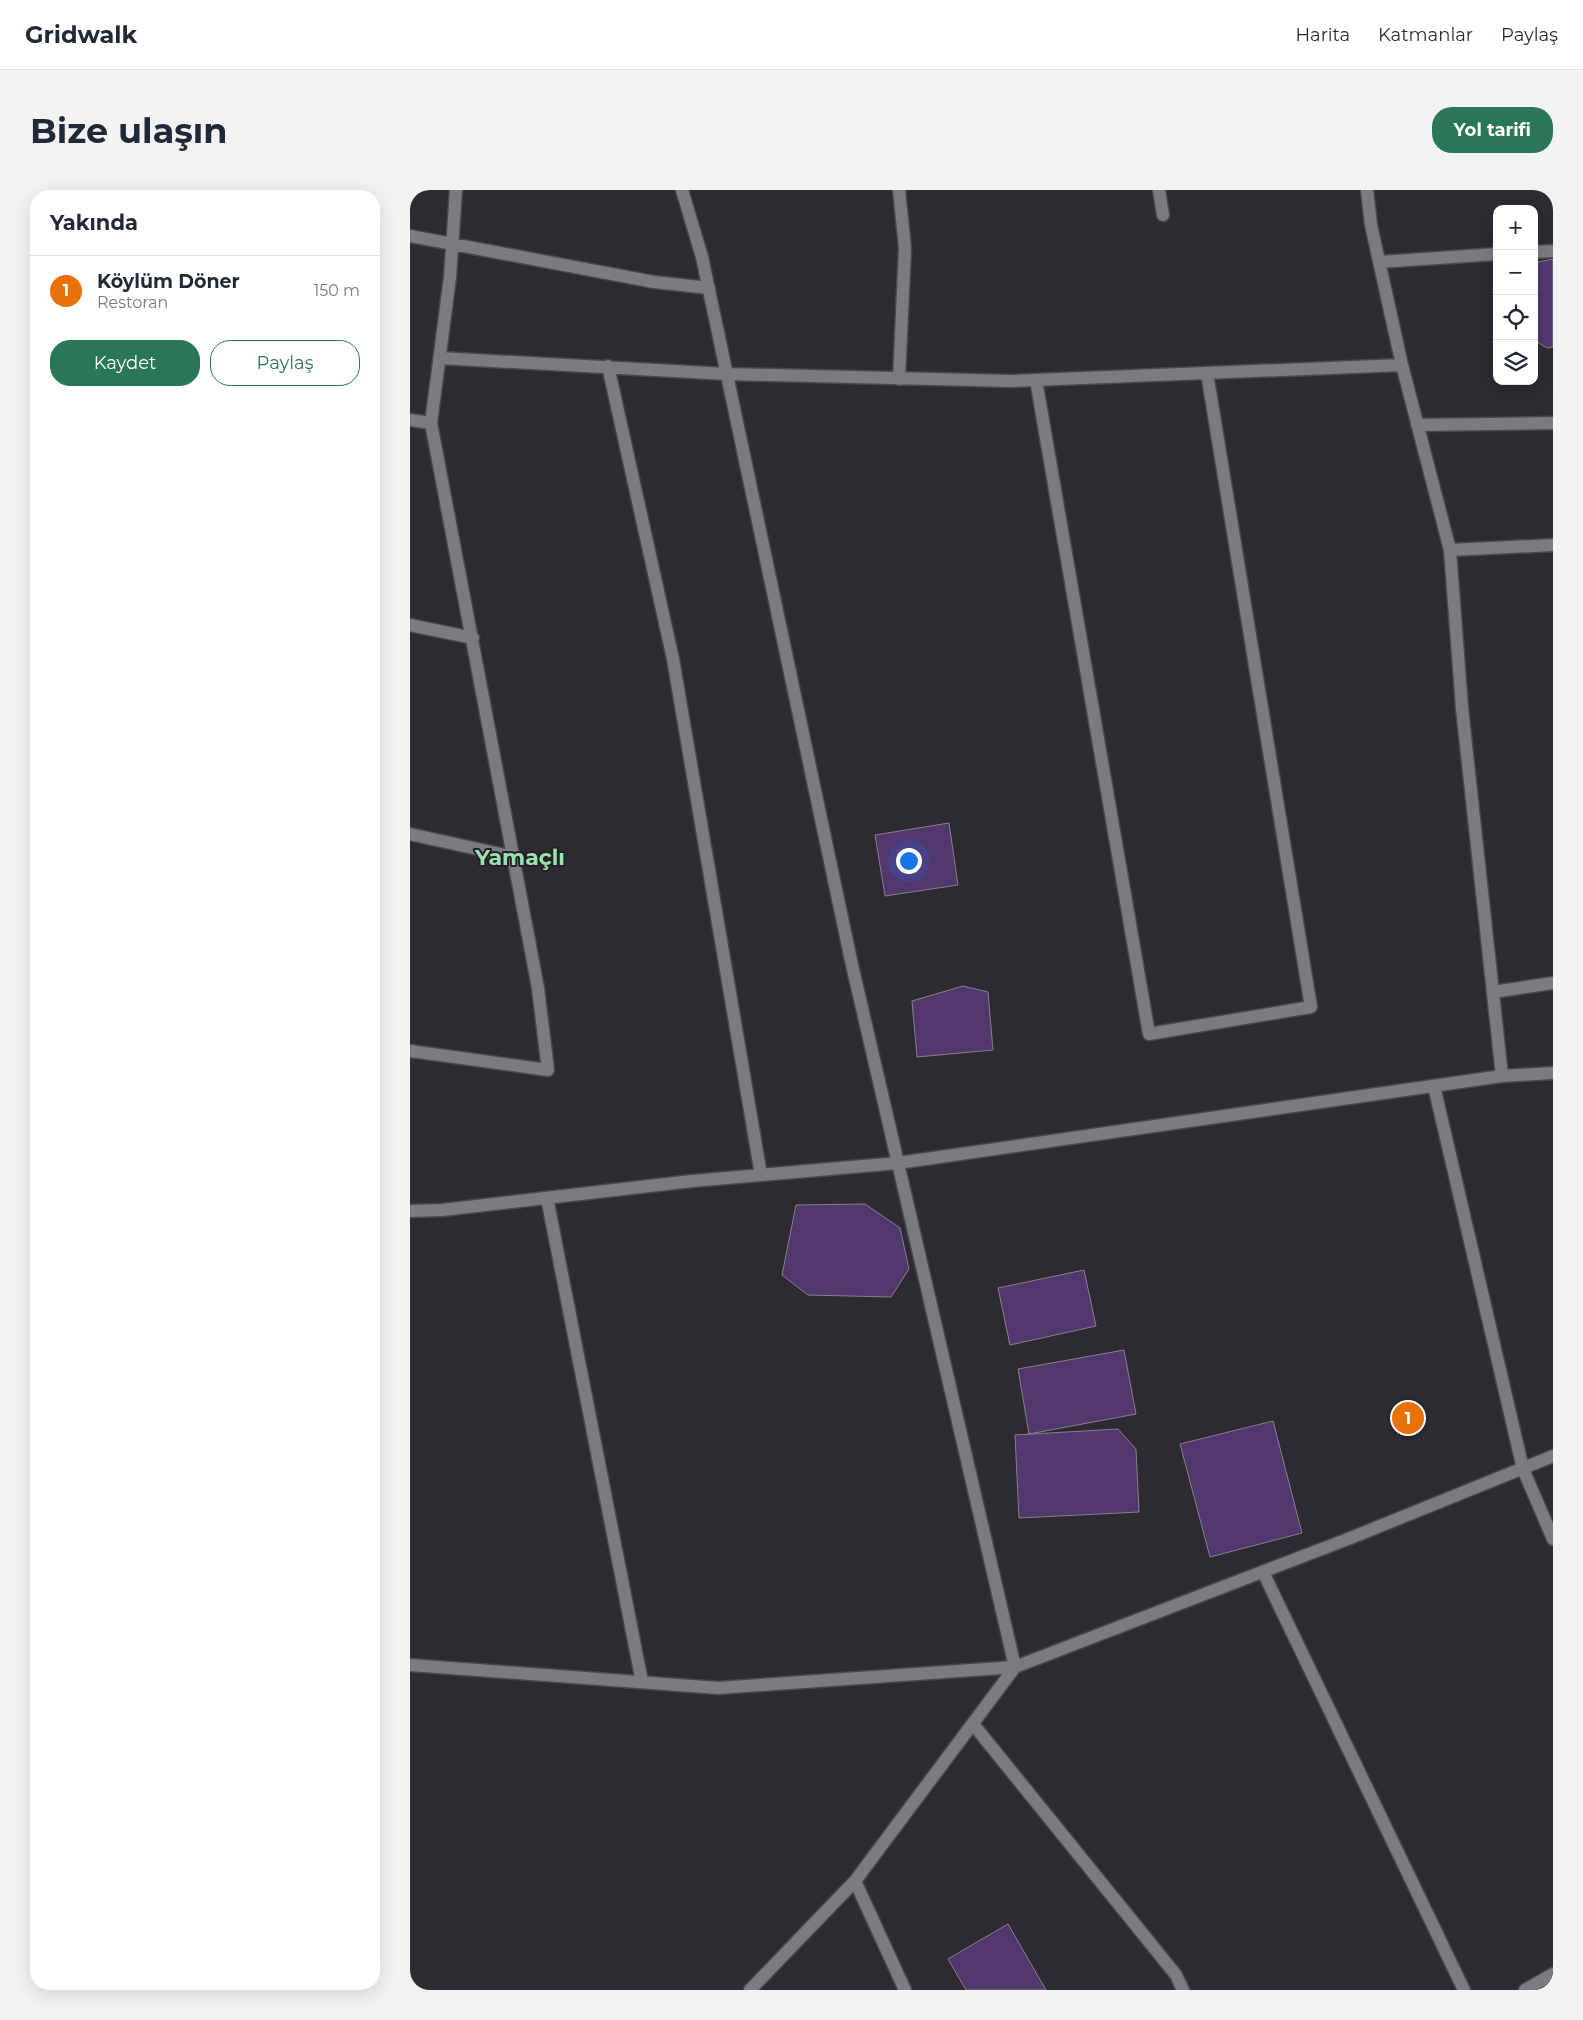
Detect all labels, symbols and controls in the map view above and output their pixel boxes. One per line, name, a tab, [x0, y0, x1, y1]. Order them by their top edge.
text: Gridwalk	[25, 20, 137, 49]
text: Harita	[1295, 24, 1350, 46]
text: Katmanlar	[1378, 24, 1473, 46]
text: Paylaş	[1501, 24, 1558, 46]
button: Yol tarifi	[1432, 107, 1553, 153]
text: Bize ulaşın	[30, 109, 228, 152]
map controls	[1493, 205, 1538, 385]
button: +	[1493, 205, 1538, 250]
text: Yakında	[50, 210, 138, 235]
button: −	[1493, 250, 1538, 295]
text: Köylüm Döner	[97, 270, 240, 293]
text: 1	[63, 281, 69, 300]
text: 150 m	[313, 281, 360, 300]
text: Restoran	[97, 293, 168, 312]
button: locate	[1493, 295, 1538, 340]
button: Kaydet	[50, 340, 200, 386]
button: Paylaş	[210, 340, 360, 386]
button: layers	[1493, 340, 1538, 385]
district label: Yamaçlı	[474, 844, 565, 871]
your location	[896, 848, 922, 874]
pin: 1	[1392, 1399, 1424, 1437]

